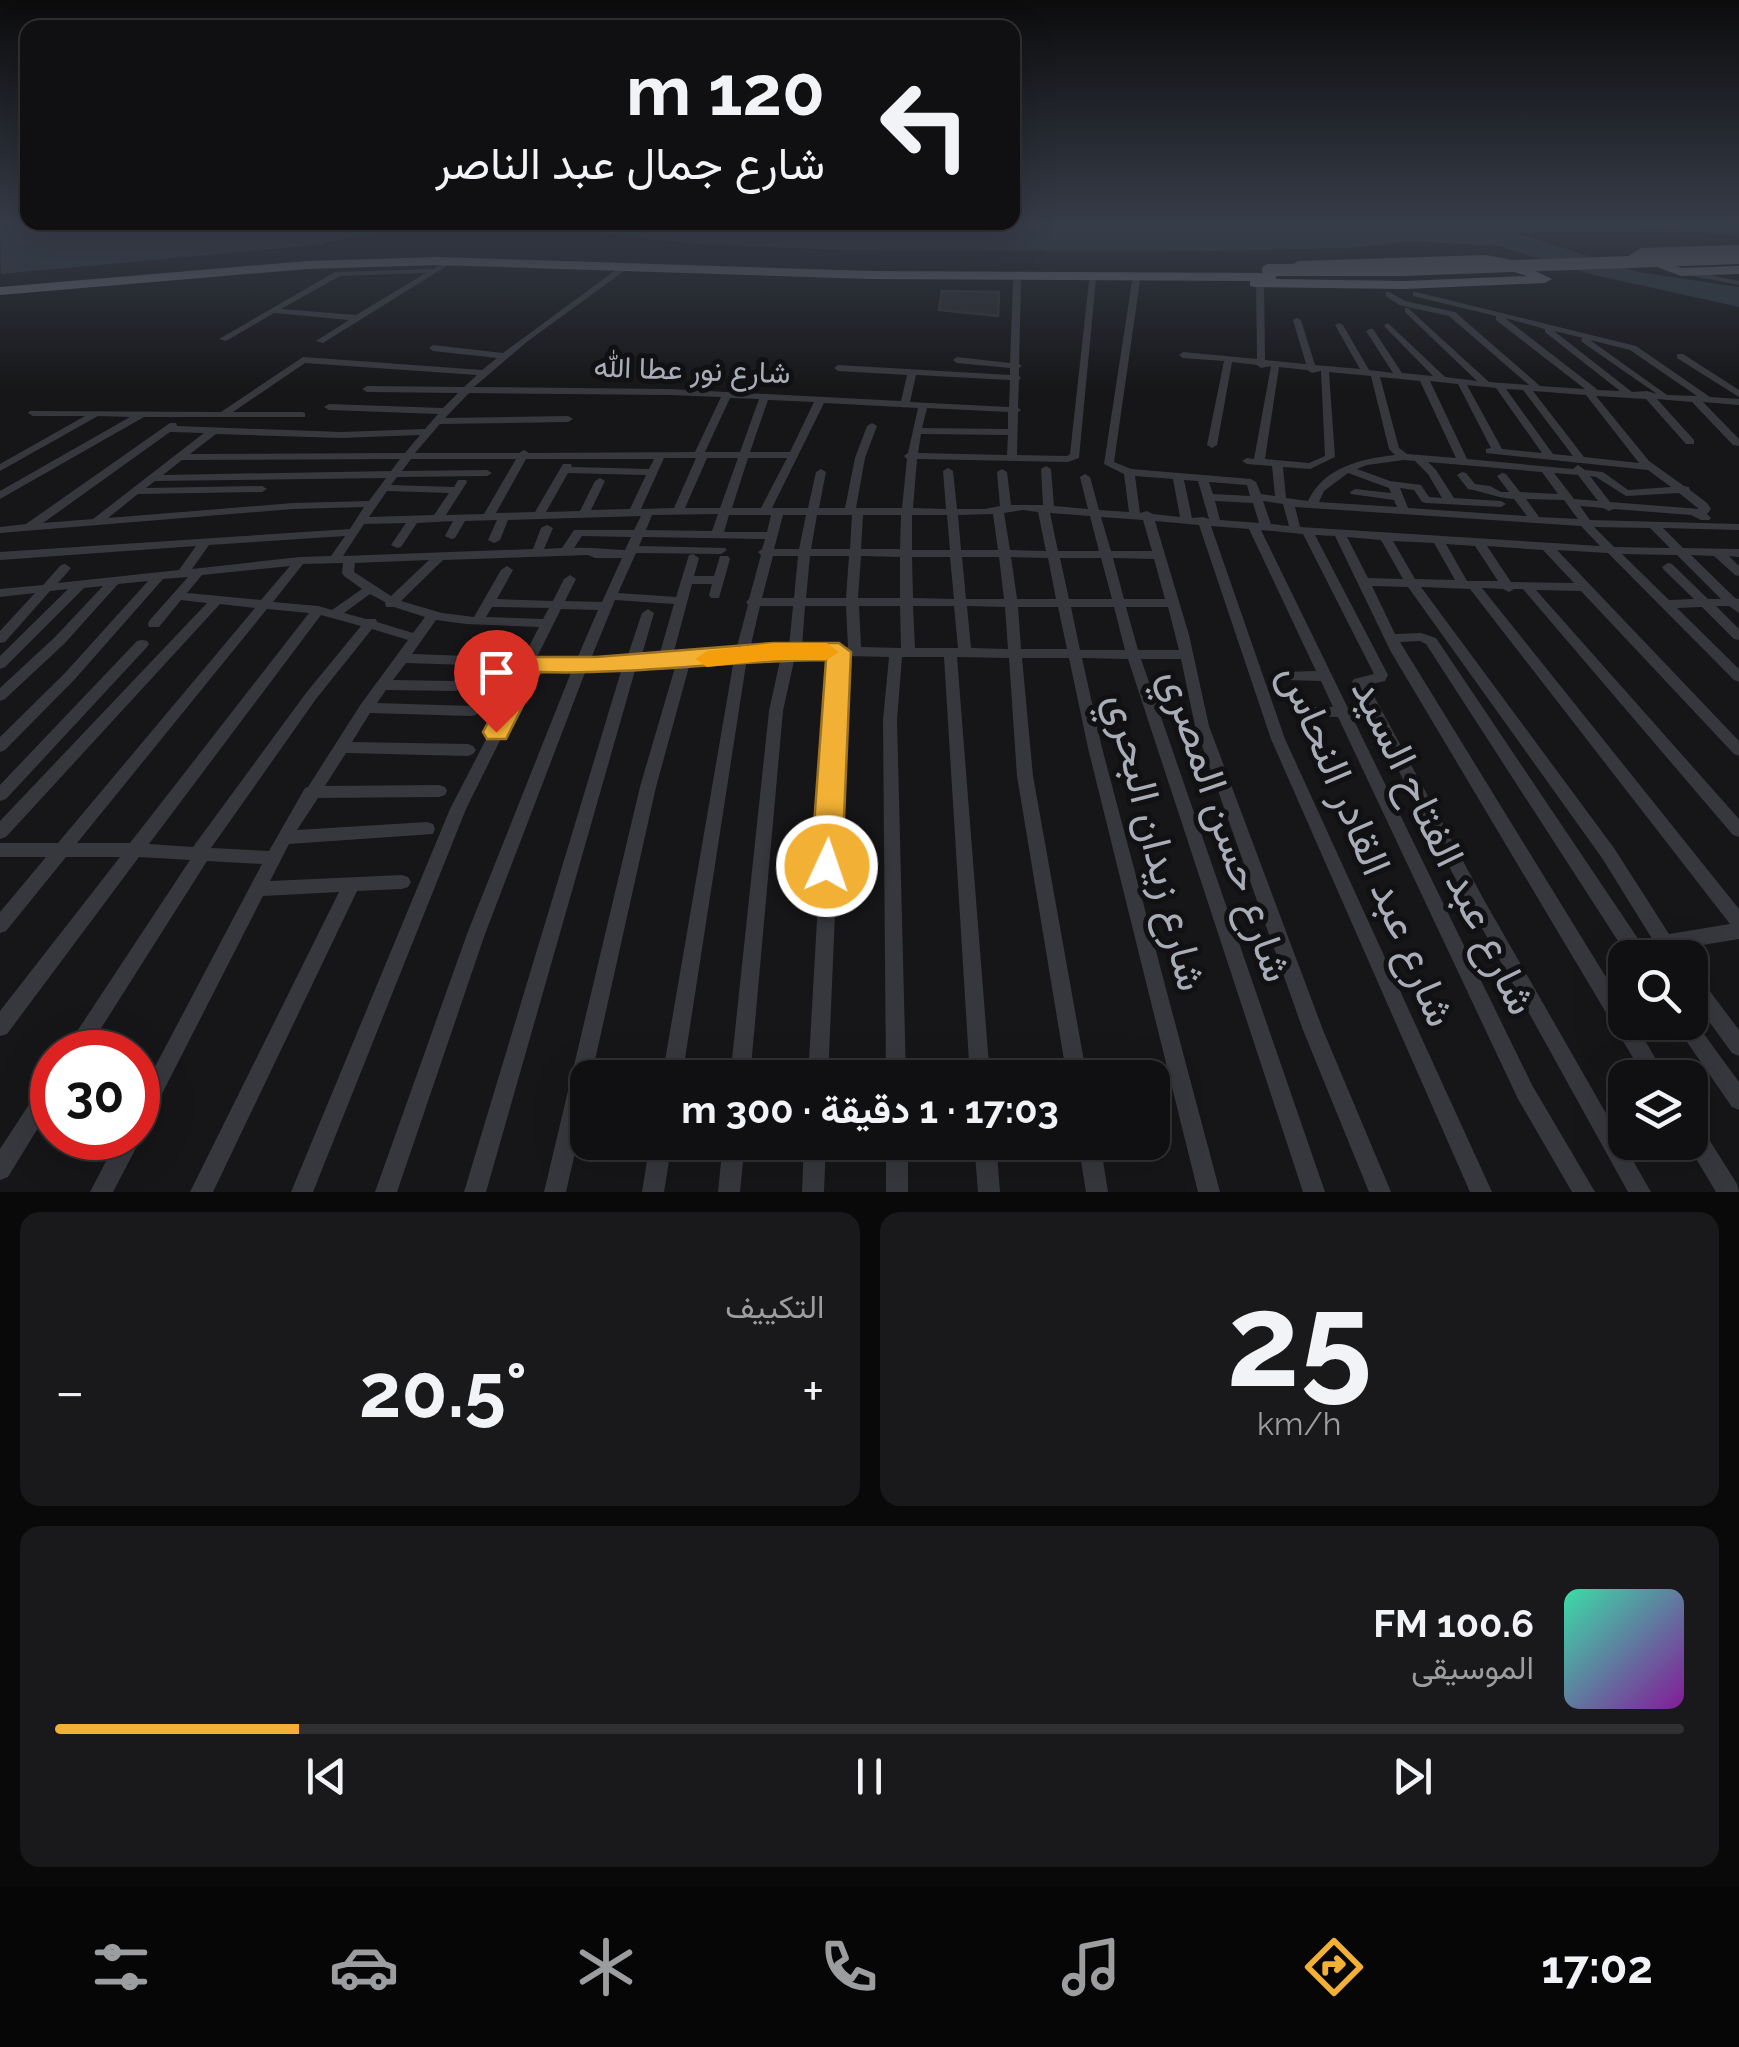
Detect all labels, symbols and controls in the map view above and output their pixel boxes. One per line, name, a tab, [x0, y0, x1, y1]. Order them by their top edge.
text: 120 m	[626, 49, 825, 131]
icon: left	[860, 60, 990, 190]
text: شارع جمال عبد الناصر	[435, 137, 825, 190]
street label: شارع نور عطا الله	[593, 349, 791, 393]
pin	[454, 630, 539, 733]
icon: arrive	[469, 645, 524, 700]
street label: شارع عبد القادر النحاس	[1265, 657, 1466, 1035]
street label: شارع حسن المصري	[1141, 662, 1303, 991]
street label: شارع عبد الفتاح السيد	[1338, 670, 1547, 1024]
street label: شارع زيدان البحري	[1086, 688, 1217, 998]
position arrow	[775, 814, 879, 918]
map controls	[1608, 940, 1708, 1160]
button: search	[1608, 940, 1708, 1040]
speed limit sign: 30	[30, 1030, 160, 1160]
button: layers	[1608, 1060, 1708, 1160]
text: 17:03 · 1 دقيقة · 300 m	[681, 1087, 1059, 1132]
text: 25	[1227, 1264, 1372, 1416]
text: التكييف	[725, 1288, 825, 1325]
text: 20.5°	[359, 1346, 527, 1435]
text: −	[55, 1359, 85, 1424]
text: +	[802, 1359, 824, 1424]
text: km/h	[1257, 1405, 1341, 1442]
text: 100.6 FM	[1373, 1601, 1534, 1646]
text: الموسيقى	[1411, 1649, 1534, 1686]
icon: previous	[299, 1749, 354, 1804]
icon: pause	[842, 1749, 897, 1804]
icon: next	[1385, 1749, 1440, 1804]
icon: filters	[86, 1932, 156, 2002]
icon: car	[329, 1932, 399, 2002]
icon: climate	[571, 1932, 641, 2002]
icon: phone	[814, 1932, 884, 2002]
icon: music	[1056, 1932, 1126, 2002]
icon: directions	[1299, 1932, 1369, 2002]
text: 17:02	[1541, 1941, 1653, 1994]

